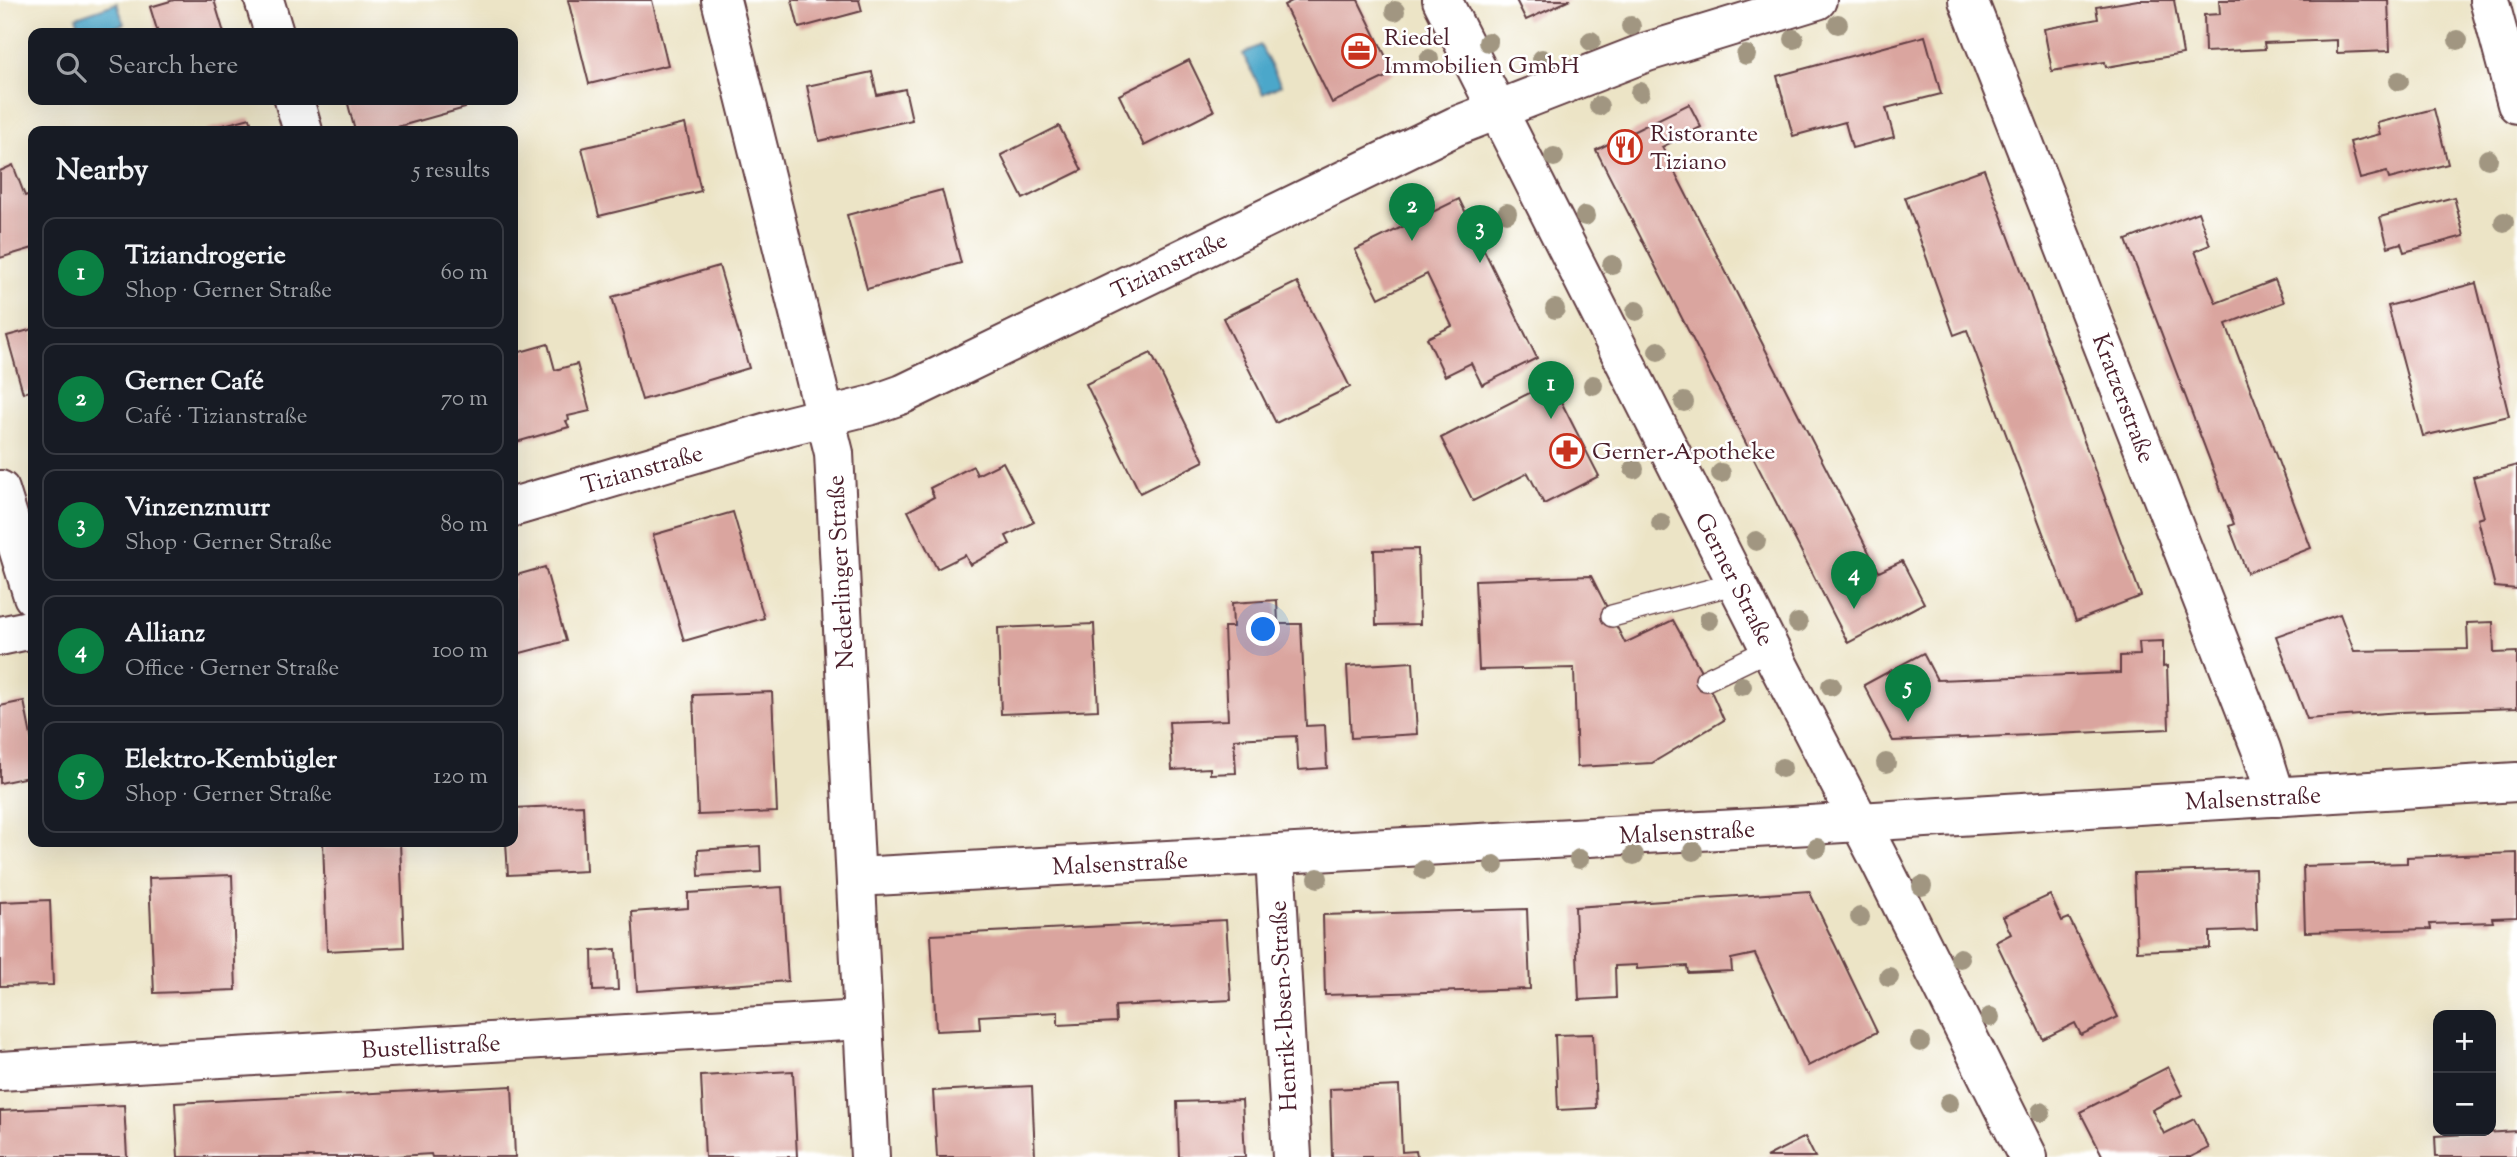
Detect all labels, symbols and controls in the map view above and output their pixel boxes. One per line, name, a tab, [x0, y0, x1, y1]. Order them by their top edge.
place label: Riedel Immobilien GmbH	[1384, 22, 1579, 84]
search box	[28, 28, 518, 105]
office icon: Riedel Immobilien GmbH	[1340, 32, 1378, 70]
icon: search	[52, 48, 90, 86]
text: Search here	[108, 48, 238, 85]
place label: Ristorante Tiziano	[1650, 118, 1758, 180]
restaurant icon: Ristorante Tiziano	[1606, 128, 1644, 166]
text: Nearby	[56, 150, 148, 193]
text: 5 results	[413, 155, 490, 188]
pin: 2	[1389, 183, 1435, 241]
pin: 3	[1457, 205, 1503, 263]
street label: Tizianstraße	[1106, 224, 1234, 310]
text: Tiziandrogerie	[125, 238, 286, 275]
text: 1	[77, 257, 85, 290]
text: 60 m	[440, 257, 488, 290]
text: Shop · Gerner Straße	[125, 275, 332, 308]
street label: Kratzerstraße	[2082, 329, 2162, 468]
pin: 1	[1528, 361, 1574, 419]
text: Gerner Café	[125, 364, 264, 401]
text: 2	[76, 383, 86, 416]
text: 70 m	[441, 383, 488, 416]
text: Café · Tizianstraße	[125, 401, 308, 434]
pharmacy icon: Gerner-Apotheke	[1548, 432, 1586, 470]
place label: Gerner-Apotheke	[1592, 436, 1775, 470]
street label: Tizianstraße	[578, 437, 707, 505]
street label: Nederlinger Straße	[820, 474, 864, 670]
text: Vinzenzmurr	[125, 490, 270, 527]
street label: Gerner Straße	[1685, 507, 1781, 652]
text: 3	[76, 509, 86, 542]
text: 80 m	[440, 509, 488, 542]
text: Shop · Gerner Straße	[125, 527, 332, 560]
pin: 4	[1831, 551, 1877, 609]
your location	[1246, 612, 1280, 646]
text: Allianz	[125, 616, 205, 653]
text: 4	[75, 635, 87, 668]
text: 100 m	[432, 635, 488, 668]
text: Office · Gerner Straße	[125, 653, 339, 686]
pin: 5	[1885, 664, 1931, 722]
text: Elektro-Kembügler	[125, 742, 337, 779]
text: 5	[77, 761, 85, 794]
text: 120 m	[433, 761, 488, 794]
text: Shop · Gerner Straße	[125, 779, 332, 812]
street label: Malsenstraße	[2184, 779, 2322, 821]
street label: Malsenstraße	[1618, 813, 1756, 855]
street label: Malsenstraße	[1051, 844, 1189, 886]
street label: Henrik-Ibsen-Straße	[1262, 900, 1308, 1112]
map controls	[2433, 1010, 2496, 1136]
button: +	[2433, 1010, 2496, 1073]
street label: Bustellistraße	[361, 1027, 502, 1069]
button: −	[2433, 1073, 2496, 1136]

